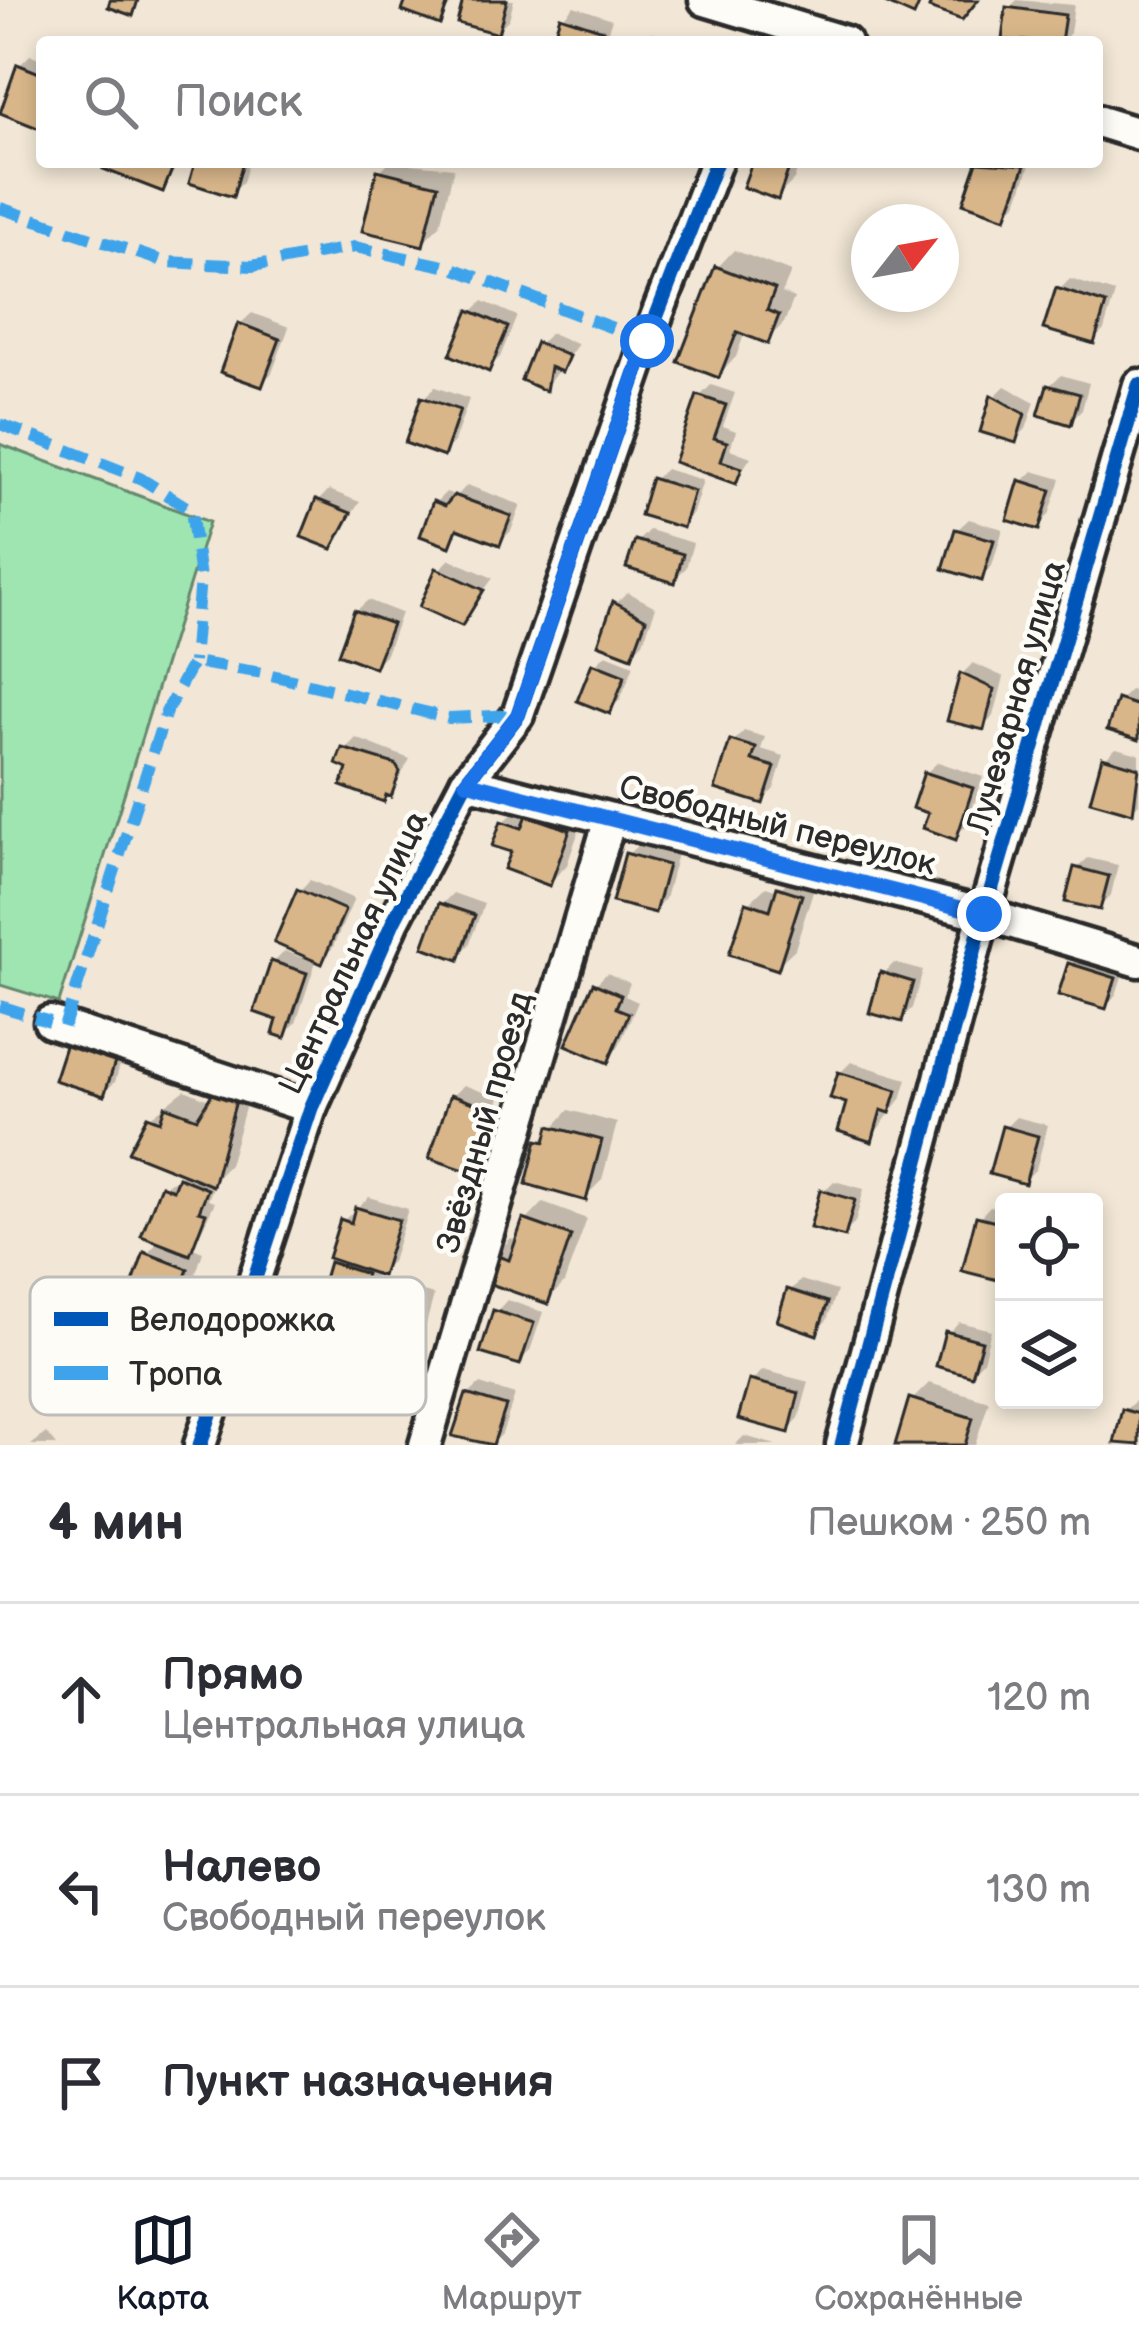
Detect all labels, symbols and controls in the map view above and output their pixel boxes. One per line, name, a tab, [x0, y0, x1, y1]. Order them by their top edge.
search box	[36, 36, 1103, 168]
icon: search	[78, 69, 144, 135]
text: Поиск	[174, 75, 302, 130]
north arrow	[851, 204, 959, 312]
route start	[620, 314, 674, 368]
street label: Лучезарная улица	[959, 556, 1075, 840]
street label: Свободный переулок	[615, 767, 940, 885]
street label: Центральная улица	[271, 805, 437, 1101]
route end	[957, 887, 1011, 941]
street label: Звёздный проезд	[428, 987, 541, 1258]
map controls	[995, 1193, 1103, 1409]
button: locate	[995, 1193, 1103, 1301]
legend	[30, 1277, 426, 1415]
text: Велодорожка	[129, 1301, 335, 1341]
button: layers	[995, 1301, 1103, 1409]
text: Тропа	[129, 1355, 223, 1395]
text: 4 мин	[48, 1493, 184, 1554]
text: Пешком · 250 m	[807, 1500, 1091, 1547]
text: Прямо	[162, 1648, 303, 1703]
icon: ahead	[48, 1666, 114, 1732]
text: 120 m	[987, 1675, 1091, 1722]
text: Центральная улица	[162, 1703, 526, 1750]
text: Налево	[162, 1840, 321, 1895]
icon: left	[48, 1858, 114, 1924]
text: 130 m	[986, 1867, 1091, 1914]
text: Свободный переулок	[162, 1895, 546, 1942]
icon: arrive	[48, 2050, 114, 2116]
text: Пункт назначения	[162, 2055, 554, 2110]
tab: Карта	[116, 2207, 209, 2319]
tab: Маршрут	[442, 2207, 582, 2319]
tab: Сохранённые	[814, 2207, 1023, 2319]

